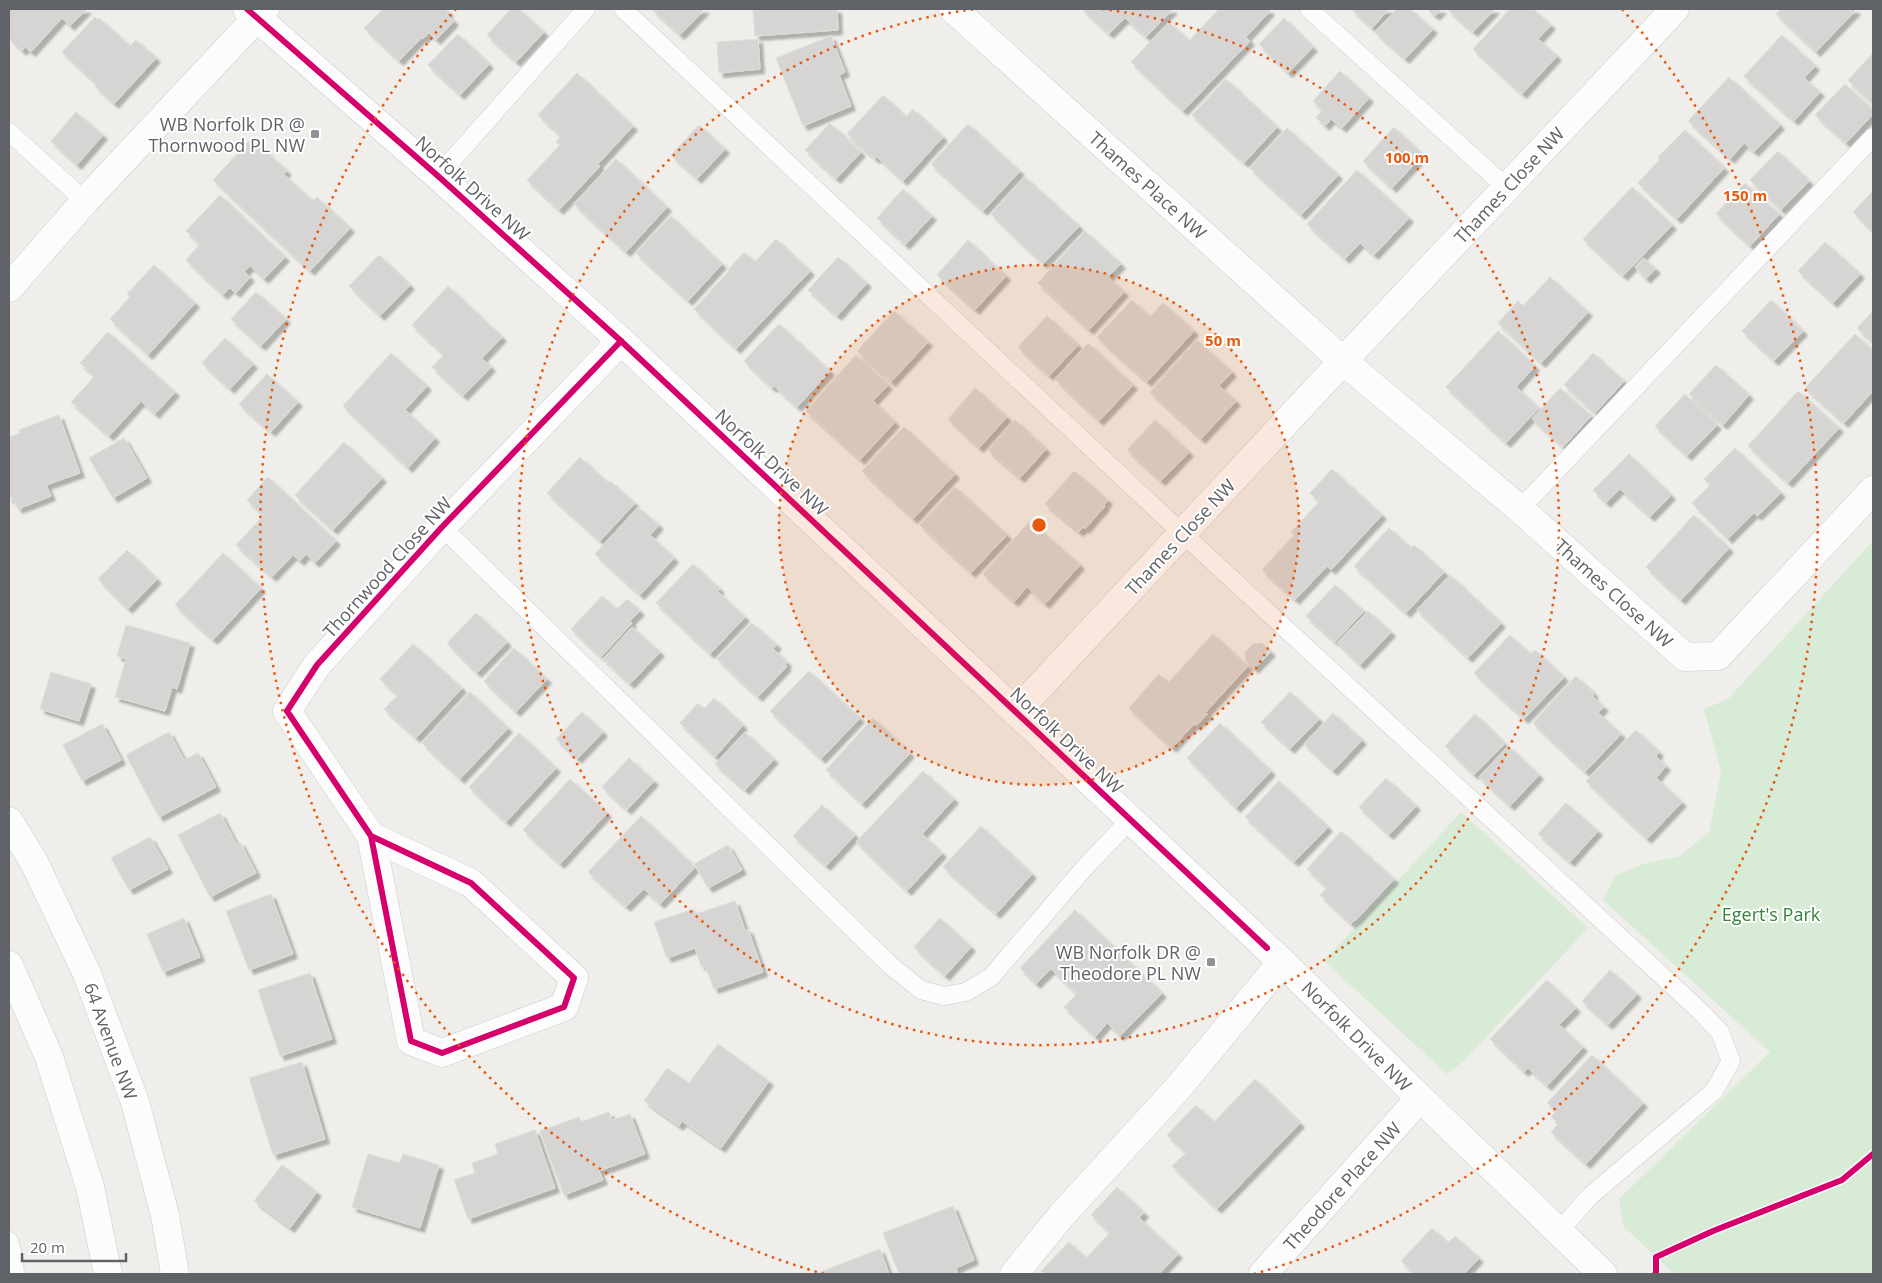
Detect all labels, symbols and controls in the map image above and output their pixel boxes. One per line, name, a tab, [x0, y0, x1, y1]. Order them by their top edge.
place label: WB Norfolk DR @ Thornwood PL NW	[148, 112, 305, 157]
street label: Thames Close NW	[1449, 121, 1570, 248]
street label: Thames Place NW	[1084, 126, 1212, 244]
marker: WB Norfolk DR @ Thornwood PL NW	[309, 128, 321, 140]
street label: Norfolk Drive NW	[411, 130, 536, 246]
text: 100 m	[1385, 147, 1429, 167]
text: 150 m	[1723, 185, 1767, 205]
text: 50 m	[1205, 330, 1241, 350]
street label: Norfolk Drive NW	[710, 403, 834, 521]
street label: Thames Close NW	[1120, 473, 1241, 600]
street label: Thornwood Close NW	[317, 491, 457, 643]
centre of rings	[1030, 516, 1048, 534]
street label: Thames Close NW	[1550, 533, 1678, 653]
street label: Norfolk Drive NW	[1005, 681, 1129, 799]
park label: Egert's Park	[1722, 902, 1821, 926]
place label: WB Norfolk DR @ Theodore PL NW	[1056, 940, 1201, 985]
marker: WB Norfolk DR @ Theodore PL NW	[1205, 956, 1217, 968]
street label: Norfolk Drive NW	[1297, 976, 1417, 1096]
street label: 64 Avenue NW	[79, 979, 143, 1103]
street label: Theodore Place NW	[1278, 1116, 1406, 1255]
scale bar	[22, 1230, 126, 1262]
text: 20 m	[30, 1237, 65, 1257]

